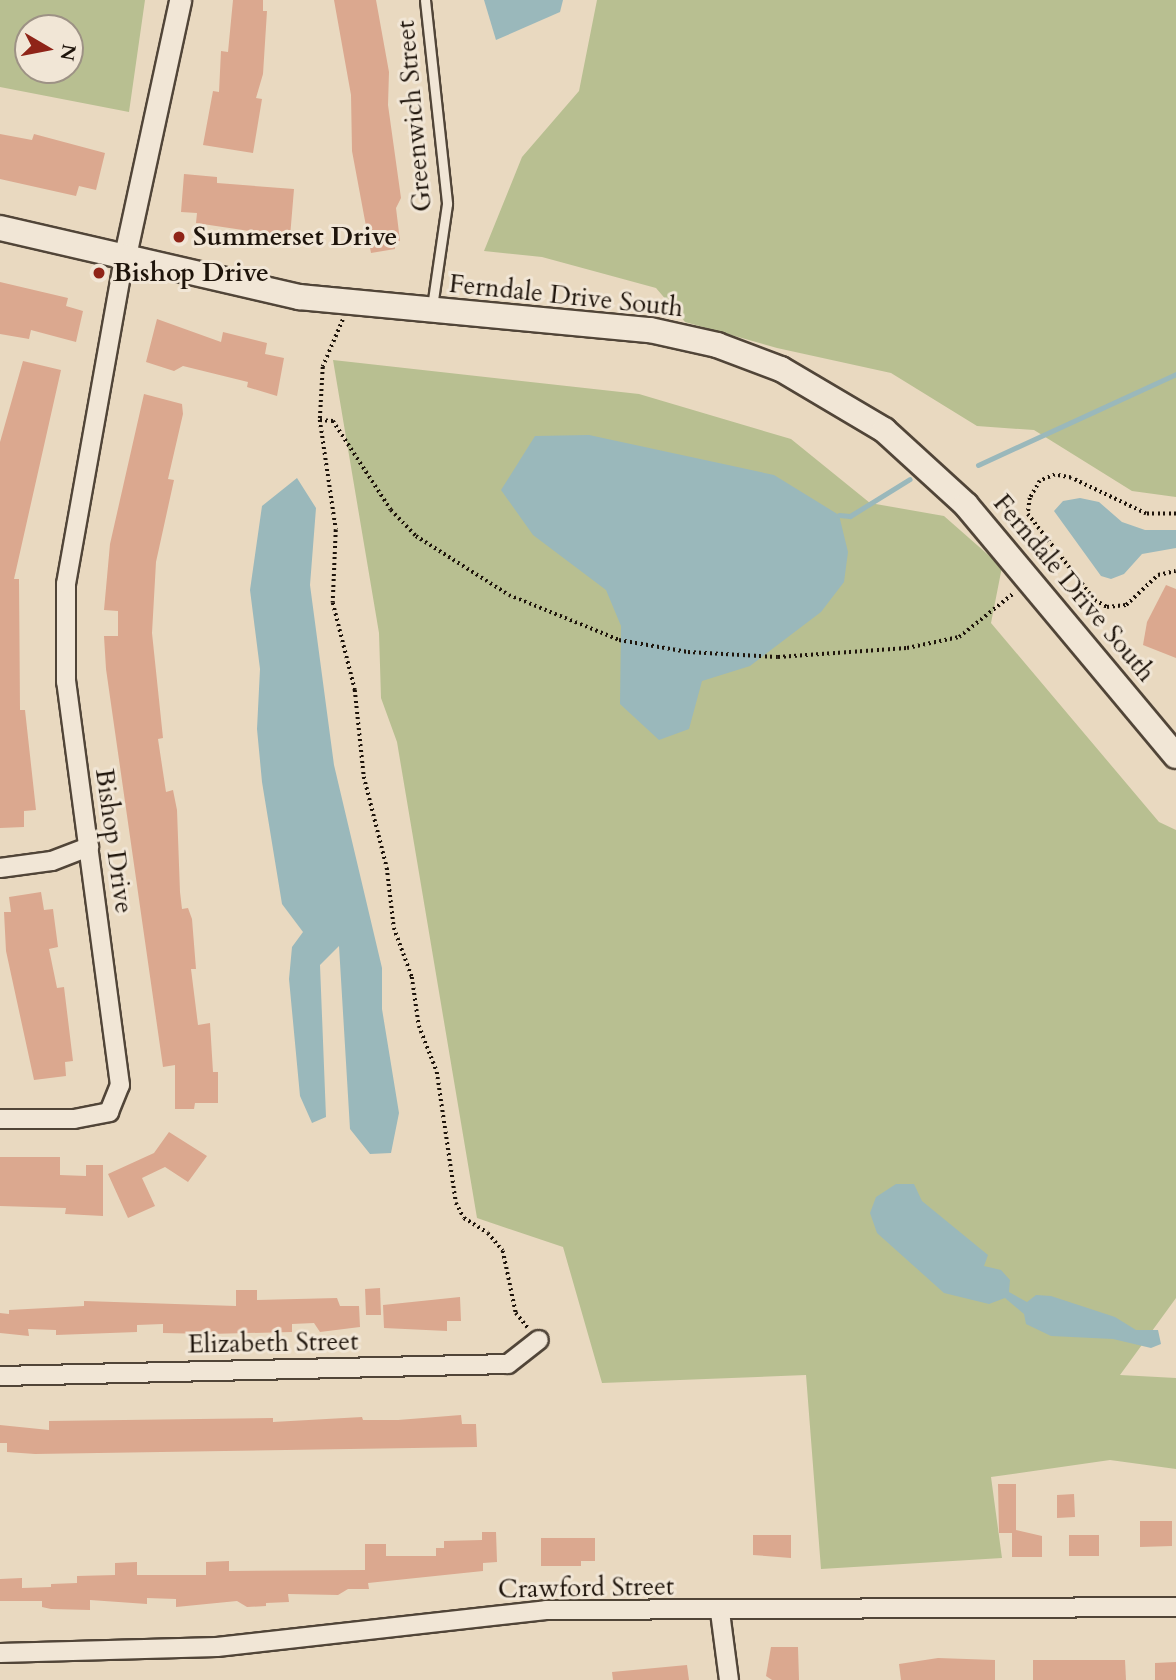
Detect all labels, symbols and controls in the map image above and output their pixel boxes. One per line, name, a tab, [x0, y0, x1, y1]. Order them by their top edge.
north arrow	[14, 14, 84, 84]
street label: Greenwich Street	[390, 19, 438, 213]
text: N	[53, 42, 82, 63]
place label: Summerset Drive	[193, 221, 397, 253]
marker: Summerset Drive	[171, 229, 187, 245]
place label: Bishop Drive	[113, 257, 269, 289]
marker: Bishop Drive	[91, 265, 107, 281]
street label: Ferndale Drive South	[447, 268, 685, 324]
street label: Ferndale Drive South	[987, 488, 1161, 688]
street label: Bishop Drive	[88, 767, 140, 915]
street label: Elizabeth Street	[187, 1326, 359, 1360]
street label: Crawford Street	[498, 1571, 674, 1605]

